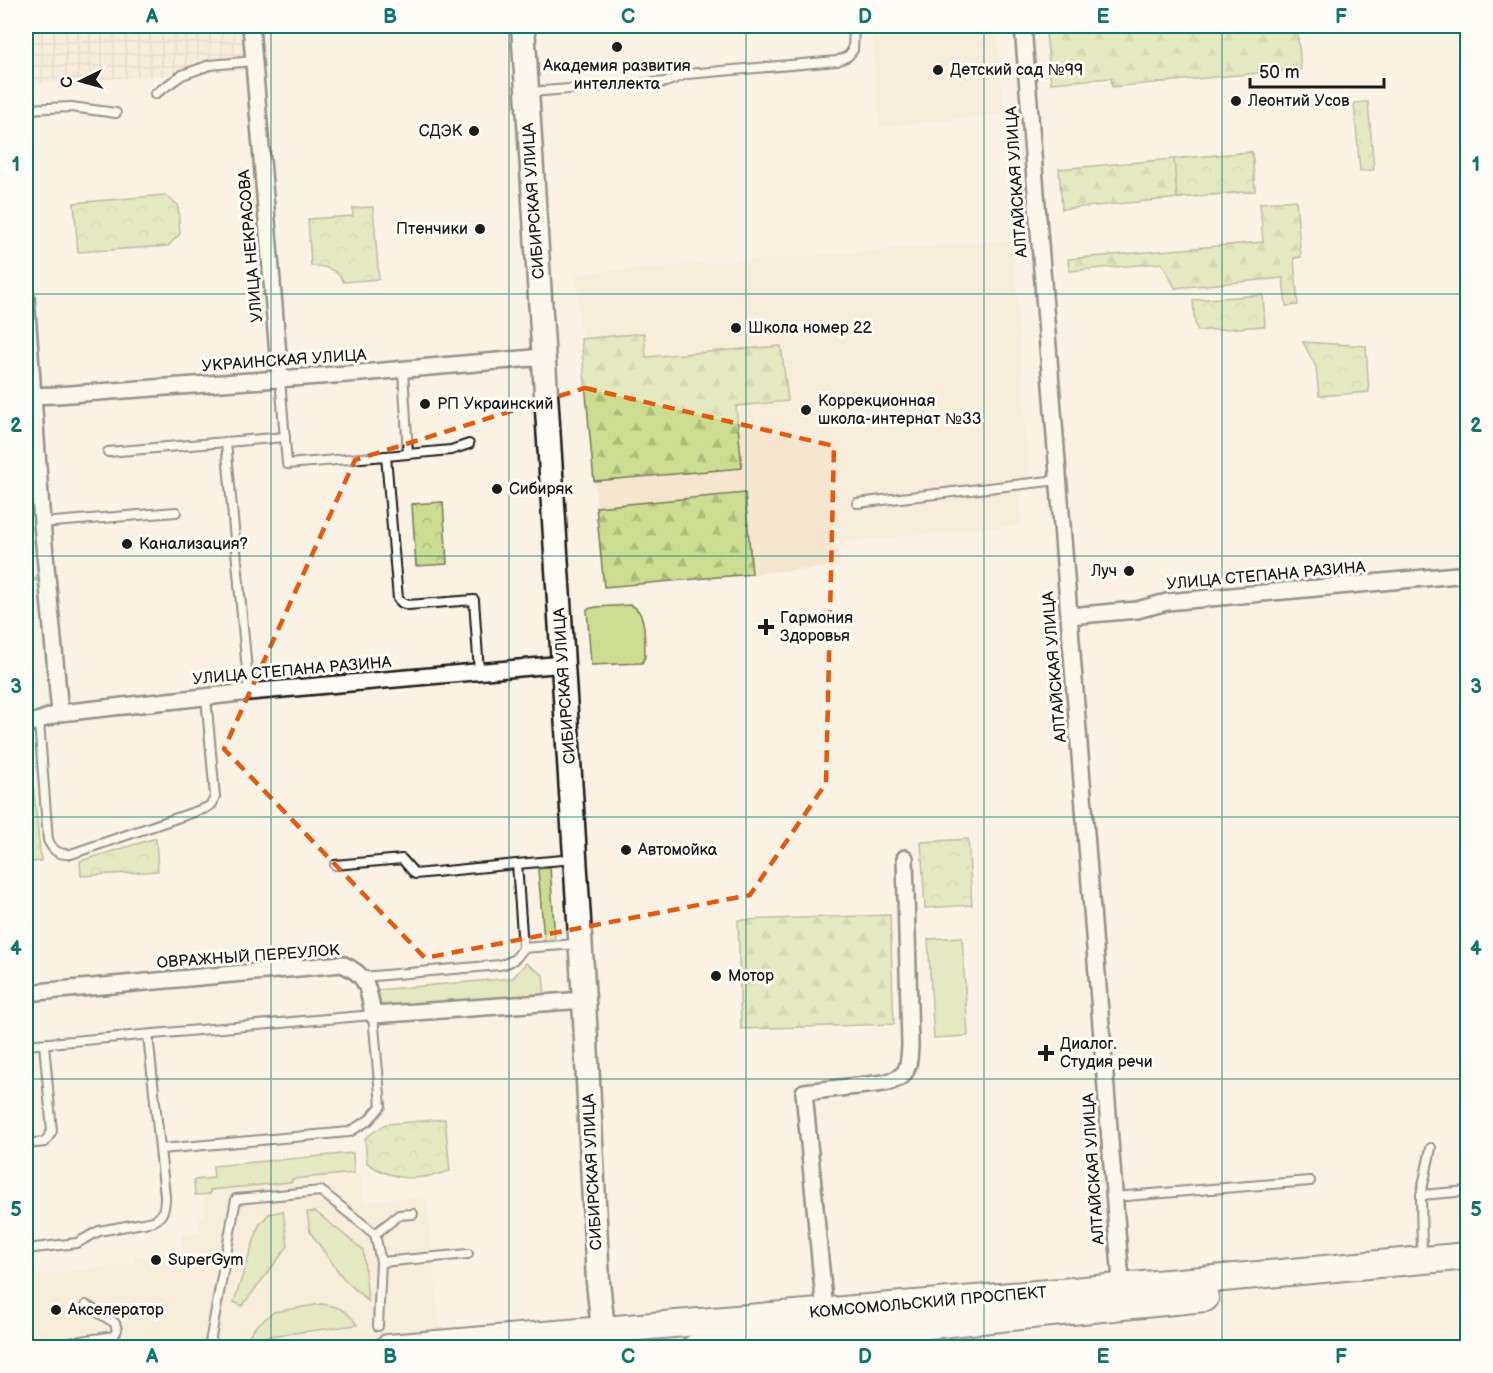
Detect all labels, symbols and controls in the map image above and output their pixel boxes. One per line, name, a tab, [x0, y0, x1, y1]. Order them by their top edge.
text: A	[145, 5, 159, 29]
text: B	[383, 5, 397, 29]
text: C	[621, 5, 635, 29]
text: D	[858, 5, 872, 29]
text: E	[1097, 5, 1110, 29]
text: F	[1335, 5, 1347, 29]
marker: Академия развития интеллекта	[610, 40, 624, 54]
north arrow	[51, 51, 111, 111]
scale bar	[1250, 51, 1384, 89]
place label: Академия развития интеллекта	[542, 57, 691, 94]
place label: Детский сад №99	[950, 61, 1083, 80]
text: 50 m	[1259, 62, 1300, 83]
marker: Детский сад №99	[931, 63, 945, 77]
text: С	[58, 76, 78, 89]
place label: Леонтий Усов	[1247, 92, 1350, 111]
marker: Леонтий Усов	[1229, 94, 1243, 108]
street label: АЛТАЙСКАЯ УЛИЦА	[1002, 106, 1032, 259]
place label: СДЭК	[419, 122, 463, 141]
street label: СИБИРСКАЯ УЛИЦА	[519, 122, 549, 280]
marker: СДЭК	[467, 124, 481, 138]
text: 1	[12, 153, 20, 177]
text: 1	[1472, 153, 1480, 177]
street label: УЛИЦА НЕКРАСОВА	[235, 168, 267, 323]
place label: Птенчики	[396, 220, 468, 239]
marker: Птенчики	[473, 222, 487, 236]
place label: Школа номер 22	[748, 319, 872, 338]
marker: Школа номер 22	[729, 321, 743, 335]
street label: УКРАИНСКАЯ УЛИЦА	[201, 346, 367, 376]
place label: Коррекционная школа-интернат №33	[818, 392, 982, 429]
place label: РП Украинский	[437, 395, 553, 414]
marker: РП Украинский	[418, 397, 432, 411]
marker: Коррекционная школа-интернат №33	[799, 403, 813, 417]
text: 2	[10, 414, 22, 438]
text: 2	[1470, 414, 1482, 438]
place label: Сибиряк	[509, 480, 573, 499]
marker: Сибиряк	[490, 482, 504, 496]
place label: Канализация?	[139, 535, 248, 554]
marker: Канализация?	[120, 537, 134, 551]
street label: УЛИЦА СТЕПАНА РАЗИНА	[1166, 558, 1366, 594]
place label: Луч	[1090, 562, 1117, 581]
marker: Луч	[1122, 564, 1136, 578]
street label: АЛТАЙСКАЯ УЛИЦА	[1039, 590, 1071, 744]
street label: СИБИРСКАЯ УЛИЦА	[550, 607, 580, 765]
place label: Гармония Здоровья	[780, 609, 853, 646]
marker: Гармония Здоровья	[757, 618, 775, 636]
street label: УЛИЦА СТЕПАНА РАЗИНА	[192, 653, 392, 689]
text: 3	[10, 675, 22, 699]
text: 3	[1470, 675, 1482, 699]
place label: Автомойка	[637, 841, 718, 860]
marker: Автомойка	[619, 843, 633, 857]
text: 4	[10, 937, 22, 961]
text: 4	[1470, 937, 1482, 961]
street label: ОВРАЖНЫЙ ПЕРЕУЛОК	[156, 941, 341, 973]
place label: Мотор	[728, 967, 774, 986]
marker: Мотор	[709, 969, 723, 983]
place label: Диалог. Студия речи	[1060, 1035, 1153, 1072]
marker: Диалог. Студия речи	[1037, 1044, 1055, 1062]
street label: СИБИРСКАЯ УЛИЦА	[579, 1093, 607, 1251]
street label: АЛТАЙСКАЯ УЛИЦА	[1079, 1093, 1109, 1246]
text: 5	[10, 1198, 22, 1222]
text: 5	[1470, 1198, 1482, 1222]
place label: SuperGym	[168, 1251, 244, 1270]
marker: SuperGym	[149, 1253, 163, 1267]
street label: КОМСОМОЛЬСКИЙ ПРОСПЕКТ	[809, 1283, 1048, 1323]
place label: Акселератор	[67, 1301, 164, 1320]
marker: Акселератор	[49, 1303, 63, 1317]
text: A	[145, 1345, 159, 1369]
text: B	[383, 1345, 397, 1369]
text: C	[621, 1345, 635, 1369]
text: D	[858, 1345, 872, 1369]
text: E	[1097, 1345, 1110, 1369]
text: F	[1335, 1345, 1347, 1369]

